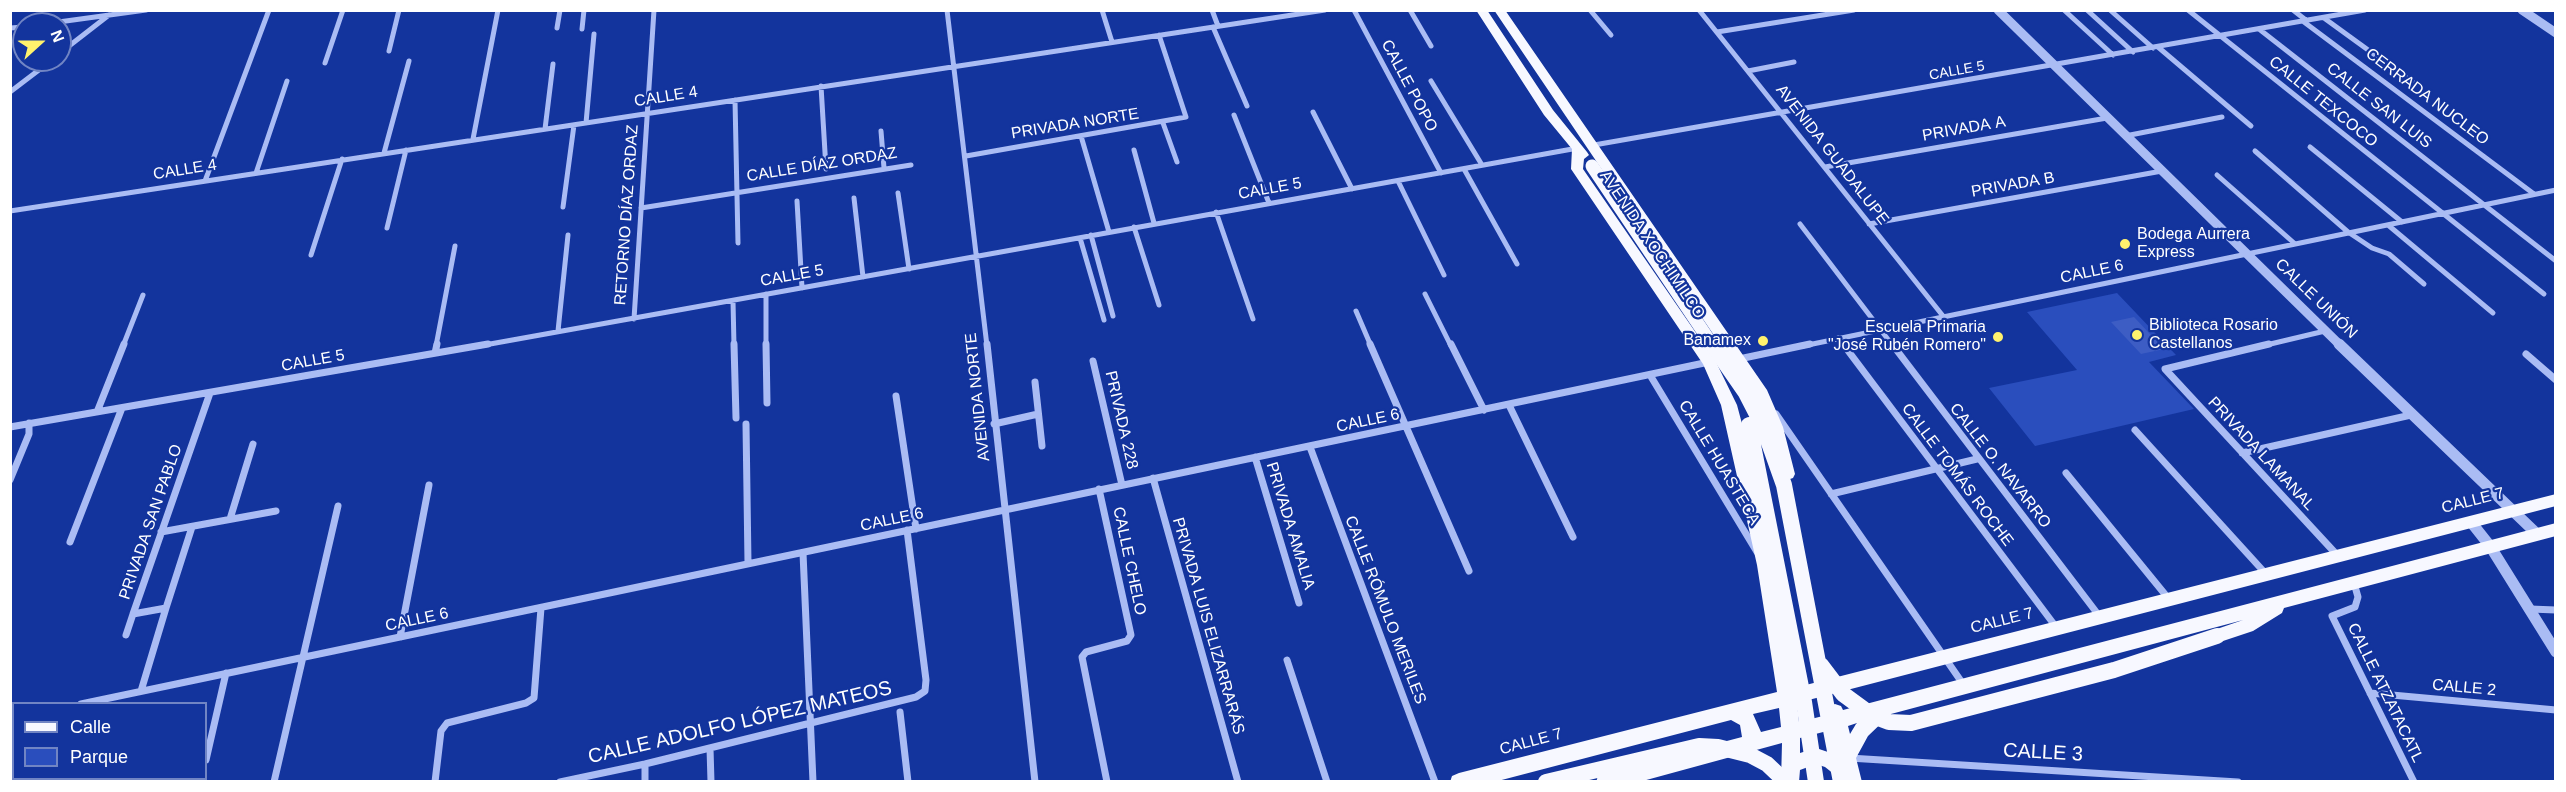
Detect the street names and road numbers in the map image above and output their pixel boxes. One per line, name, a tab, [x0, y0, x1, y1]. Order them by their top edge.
street label: CALLE POPO	[1377, 37, 1441, 135]
street label: CERRADA NUCLEO	[2362, 44, 2492, 150]
street label: CALLE TEXCOCO	[2265, 52, 2381, 152]
street label: CALLE 5	[1928, 58, 1986, 84]
street label: CALLE SAN LUIS	[2323, 59, 2435, 153]
street label: AVENIDA GUADALUPE	[1771, 81, 1893, 229]
street label: CALLE 4	[633, 83, 699, 111]
street label: PRIVADA NORTE	[1010, 104, 1140, 144]
street label: PRIVADA A	[1921, 112, 2007, 146]
street label: RETORNO DÍAZ ORDAZ	[611, 124, 643, 306]
street label: CALLE DÍAZ ORDAZ	[745, 144, 899, 186]
street label: CALLE 4	[152, 156, 218, 184]
street label: AVENIDA XOCHIMILCO	[1595, 167, 1709, 323]
street label: PRIVADA B	[1970, 168, 2056, 202]
street label: CALLE 5	[1237, 174, 1303, 204]
street label: CALLE UNIÓN	[2271, 255, 2361, 343]
street label: CALLE 6	[2059, 256, 2125, 288]
street label: CALLE 5	[759, 261, 825, 291]
street label: AVENIDA NORTE	[962, 332, 994, 462]
street label: CALLE 5	[280, 346, 346, 376]
street label: PRIVADA 228	[1100, 369, 1142, 471]
street label: PRIVADA LAMANAL	[2203, 393, 2319, 515]
street label: CALLE HUASTECA	[1674, 397, 1764, 529]
street label: CALLE TOMÁS ROCHE	[1897, 400, 2017, 550]
street label: CALLE O. NAVARRO	[1945, 400, 2055, 532]
street label: CALLE 6	[1335, 405, 1401, 437]
street label: PRIVADA SAN PABLO	[115, 442, 187, 602]
street label: PRIVADA AMALIA	[1261, 460, 1319, 592]
street label: CALLE 7	[2440, 484, 2506, 518]
street label: CALLE 6	[859, 504, 925, 536]
street label: CALLE CHELO	[1108, 505, 1150, 617]
street label: CALLE RÓMULO MERILES	[1340, 513, 1430, 707]
street label: PRIVADA LUIS ELIZARRARÁS	[1168, 515, 1248, 737]
street label: CALLE 6	[384, 604, 450, 636]
street label: CALLE 7	[1969, 604, 2035, 638]
street label: CALLE ATZATACATL	[2343, 620, 2427, 766]
street label: CALLE ADOLFO LÓPEZ MATEOS	[586, 676, 894, 770]
street label: CALLE 2	[2431, 676, 2497, 700]
street label: CALLE 7	[1498, 724, 1564, 760]
street label: CALLE 3	[2002, 739, 2084, 767]

